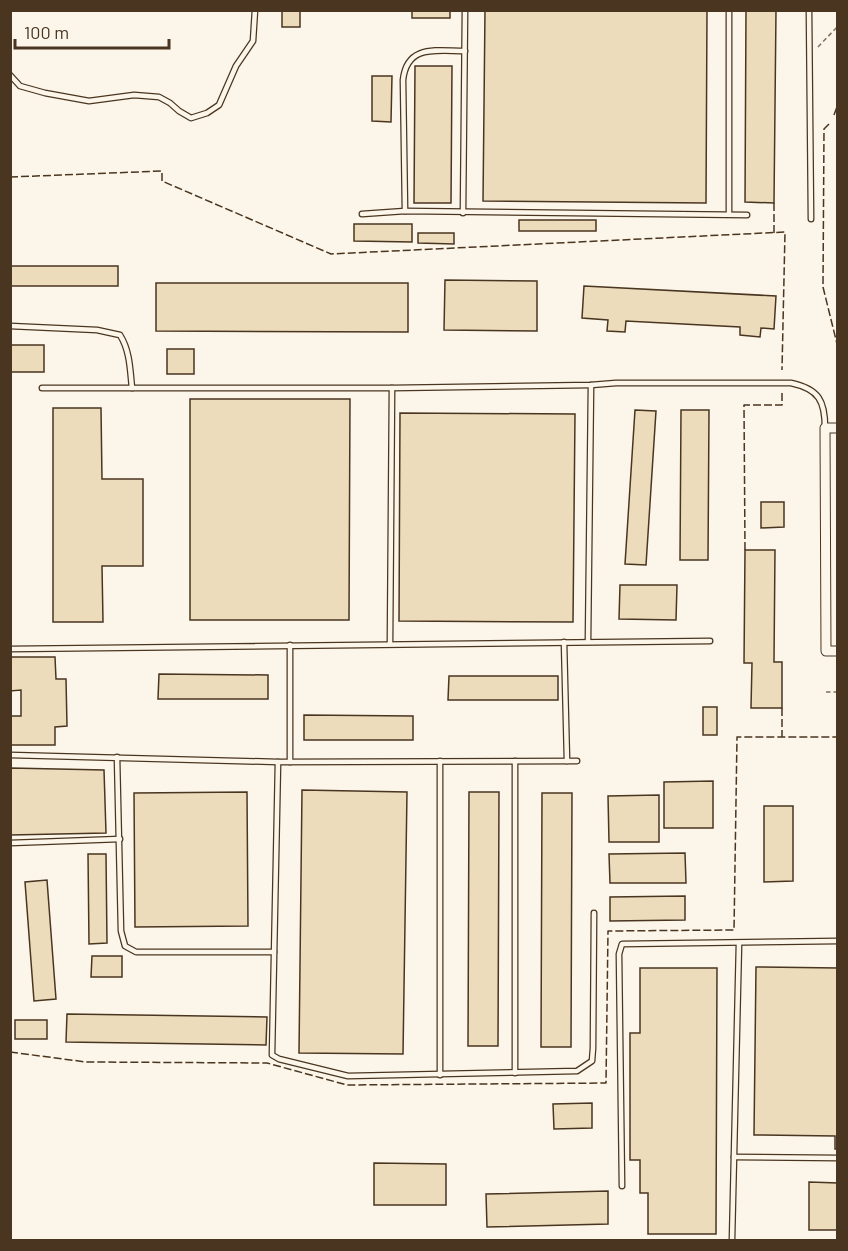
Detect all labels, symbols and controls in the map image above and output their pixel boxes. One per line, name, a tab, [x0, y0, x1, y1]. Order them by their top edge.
scale bar	[15, 12, 170, 50]
text: 100 m	[24, 21, 69, 43]

